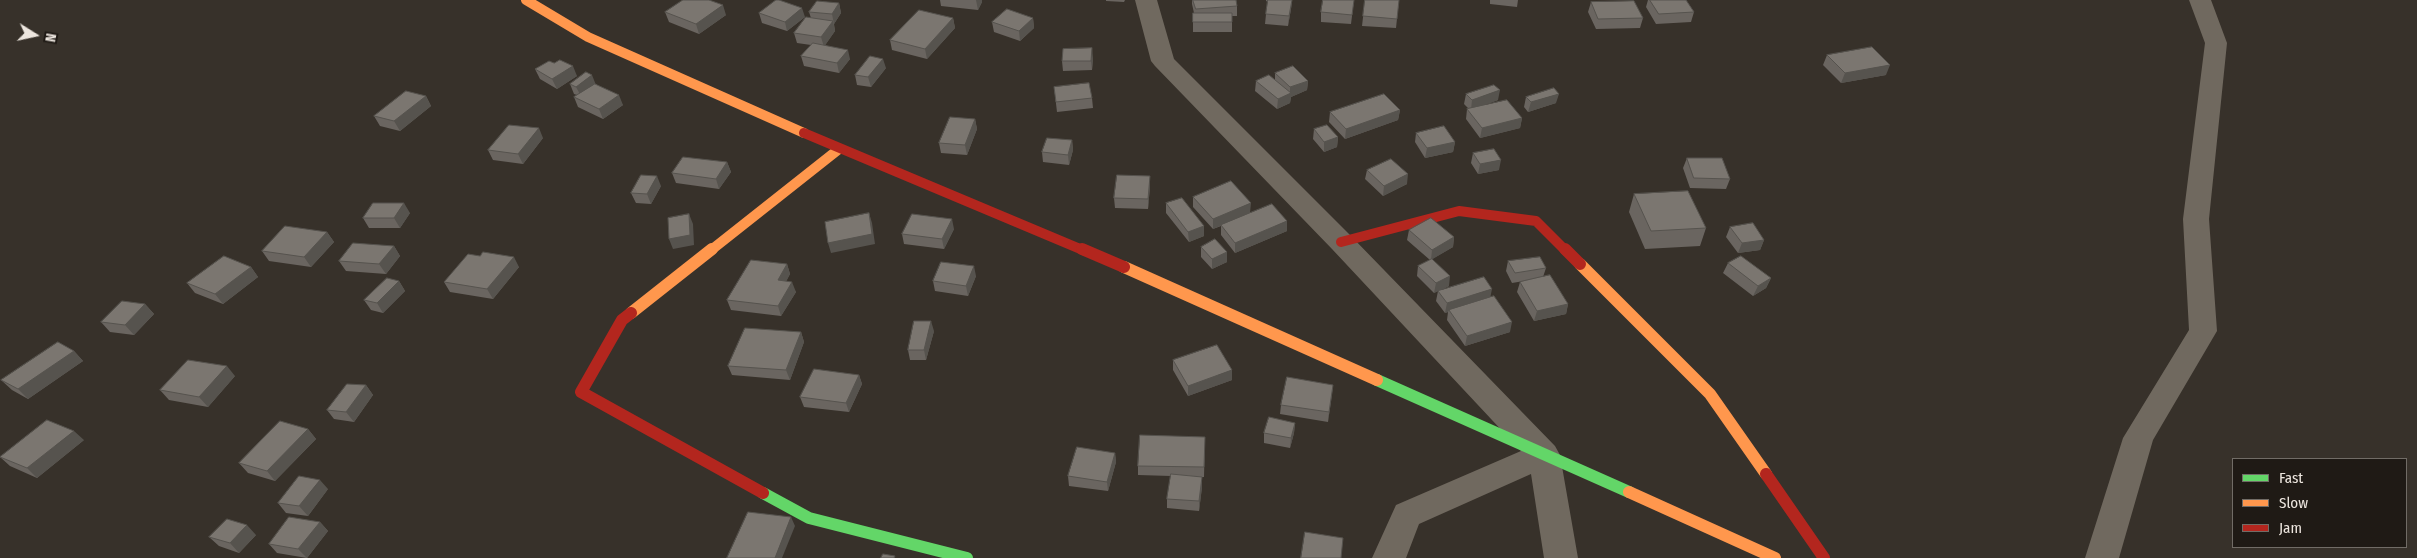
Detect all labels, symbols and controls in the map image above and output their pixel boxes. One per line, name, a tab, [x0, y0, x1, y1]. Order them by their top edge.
north arrow	[10, 10, 60, 60]
text: N	[41, 32, 59, 43]
legend	[2232, 458, 2407, 548]
text: Fast	[2279, 469, 2303, 487]
text: Slow	[2279, 494, 2308, 512]
text: Jam	[2279, 519, 2302, 537]

